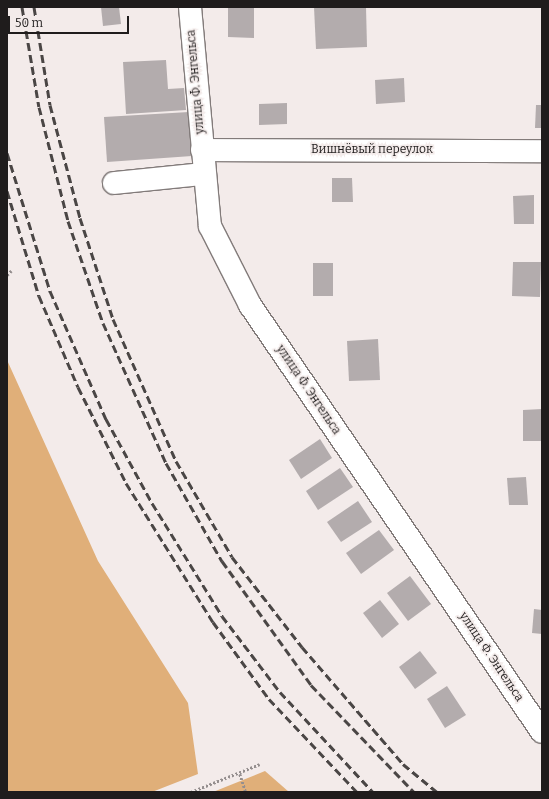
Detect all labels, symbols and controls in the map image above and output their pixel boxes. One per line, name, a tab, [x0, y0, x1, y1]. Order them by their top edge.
scale bar	[10, 8, 131, 34]
text: 50 m	[15, 16, 43, 30]
street label: улица Ф. Энгельса	[184, 29, 208, 135]
street label: Вишнёвый переулок	[311, 143, 433, 157]
street label: улица Ф. Энгельса	[273, 343, 343, 437]
street label: улица Ф. Энгельса	[456, 610, 526, 704]

